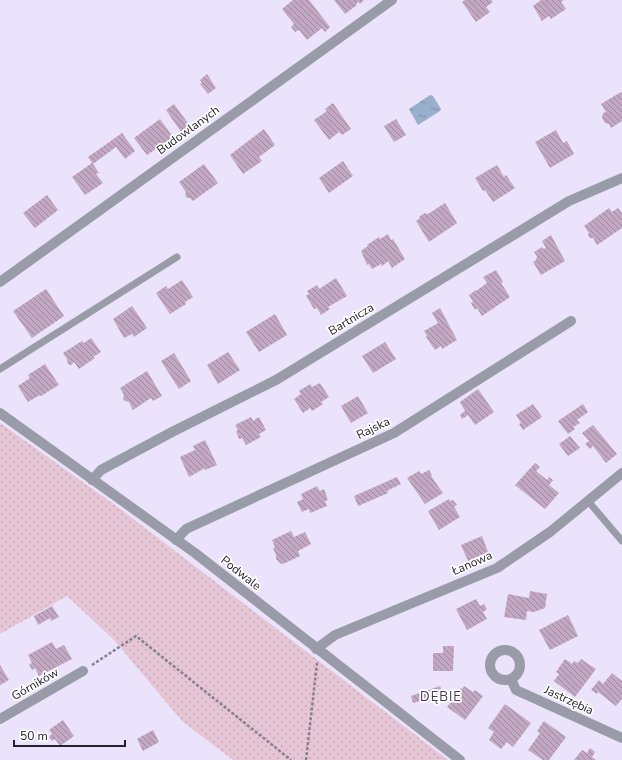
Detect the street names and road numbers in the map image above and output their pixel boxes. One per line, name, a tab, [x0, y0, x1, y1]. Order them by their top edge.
street label: Budowlanych	[154, 102, 222, 158]
street label: Bartnicza	[325, 299, 377, 339]
street label: Rajska	[354, 413, 392, 443]
street label: Łanowa	[448, 547, 495, 579]
street label: Podwale	[217, 552, 265, 594]
street label: Górników	[9, 664, 61, 704]
street label: Jastrzębia	[541, 681, 596, 718]

